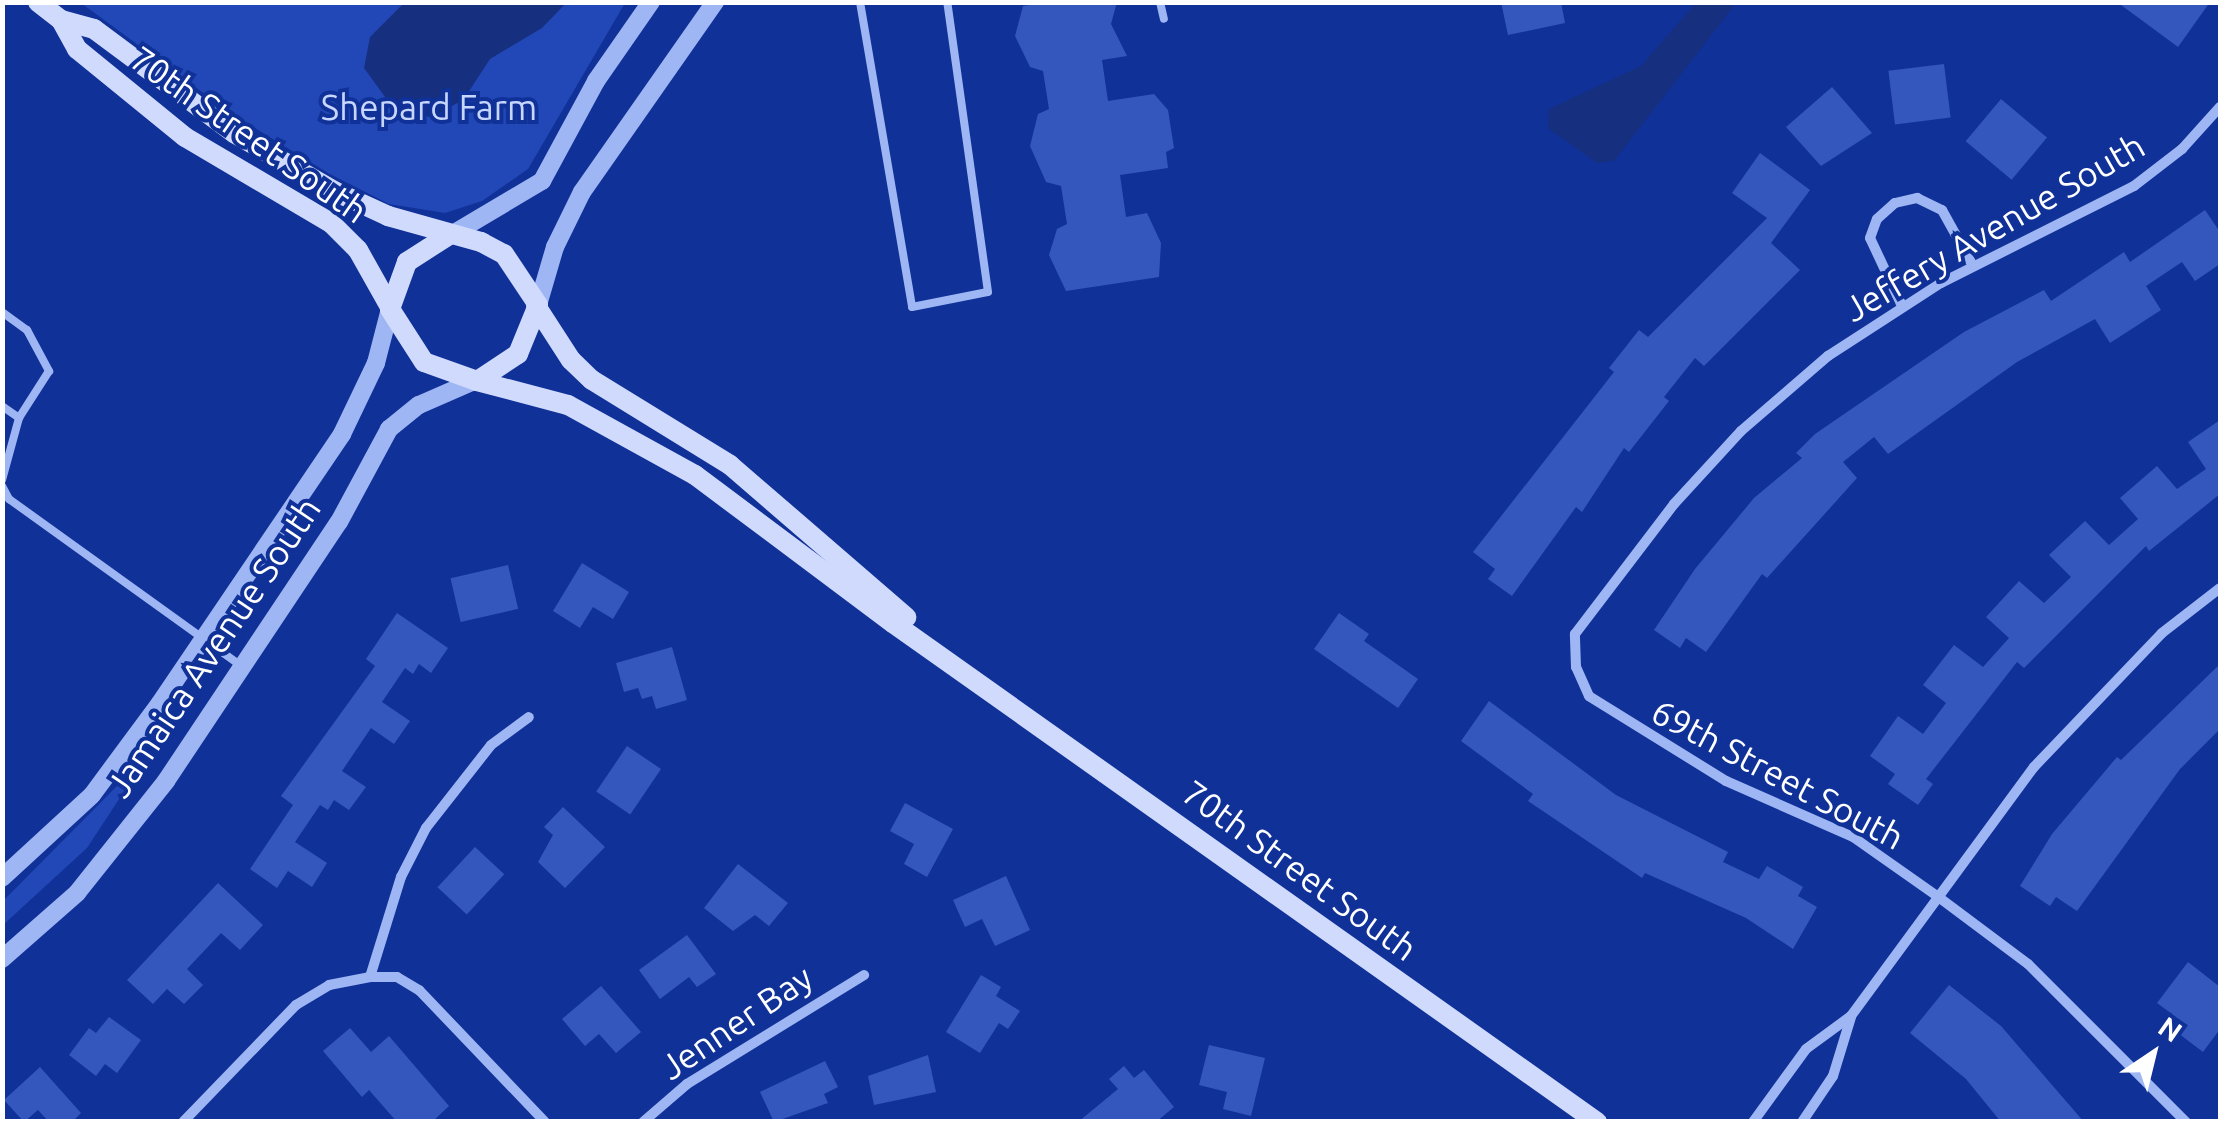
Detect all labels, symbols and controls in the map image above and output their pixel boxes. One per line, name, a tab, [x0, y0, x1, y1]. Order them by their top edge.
street label: 70th Street South	[122, 37, 376, 231]
park label: Shepard Farm	[321, 86, 537, 128]
street label: Jeffery Avenue South	[1836, 124, 2152, 330]
street label: Jamaica Avenue South	[97, 489, 329, 805]
street label: 69th Street South	[1645, 690, 1911, 858]
street label: 70th Street South	[1175, 771, 1425, 969]
street label: Jenner Bay	[652, 956, 820, 1088]
north arrow	[2103, 1004, 2203, 1104]
text: N	[2153, 1010, 2188, 1048]

